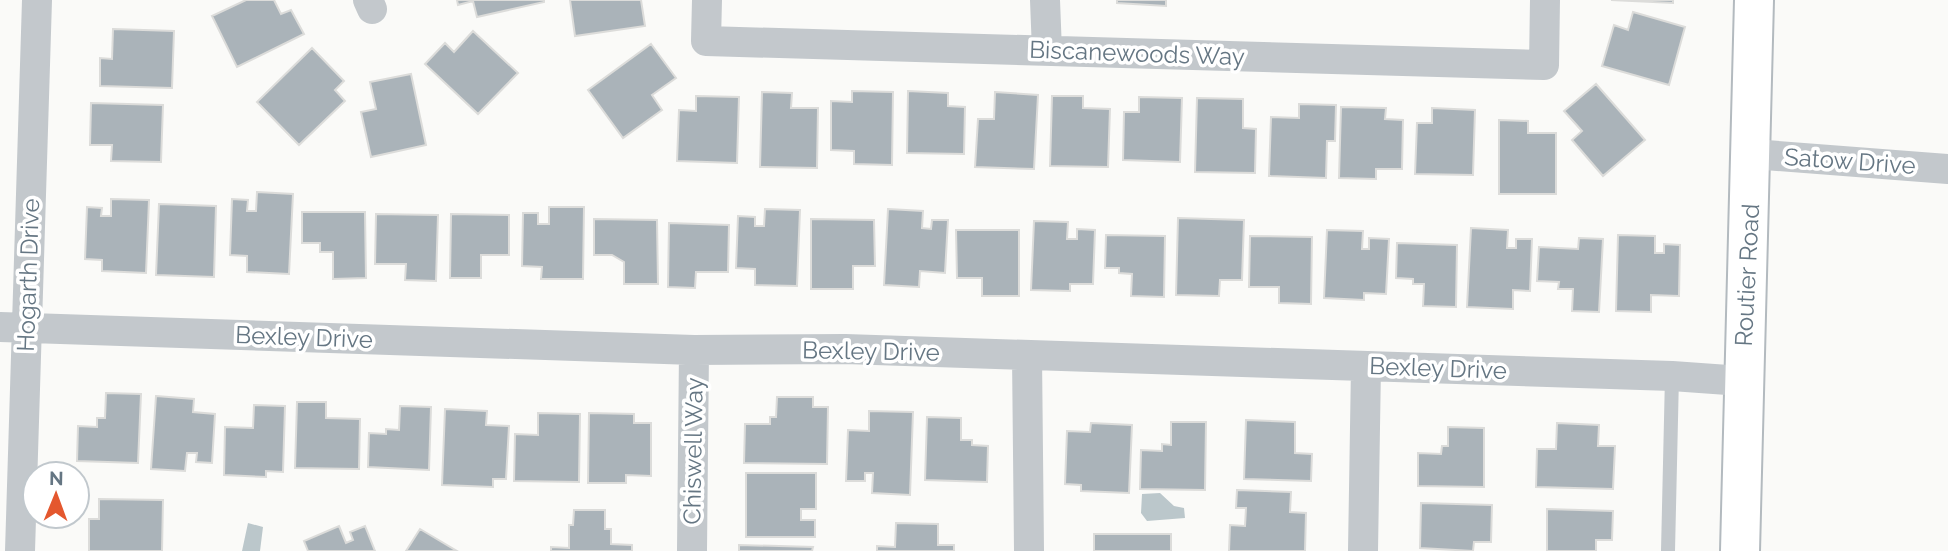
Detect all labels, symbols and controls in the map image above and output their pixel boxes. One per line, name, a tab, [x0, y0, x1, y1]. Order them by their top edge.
street label: Biscanewoods Way	[1029, 35, 1245, 71]
street label: Satow Drive	[1783, 142, 1917, 180]
street label: Hogarth Drive	[11, 198, 45, 352]
street label: Routier Road	[1729, 203, 1765, 347]
street label: Bexley Drive	[235, 320, 373, 354]
street label: Bexley Drive	[802, 335, 940, 367]
street label: Bexley Drive	[1369, 351, 1507, 385]
street label: Chiswell Way	[677, 377, 709, 525]
north arrow	[21, 460, 91, 530]
text: N	[49, 467, 64, 489]

